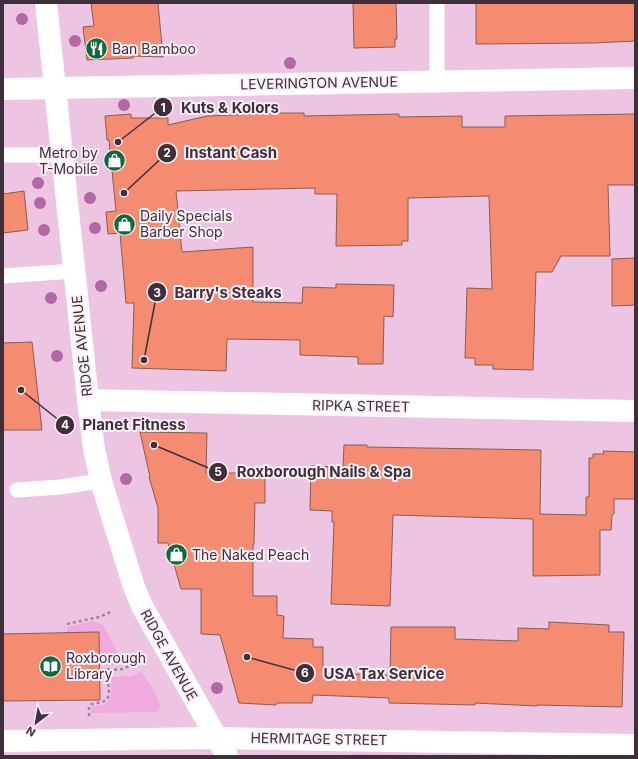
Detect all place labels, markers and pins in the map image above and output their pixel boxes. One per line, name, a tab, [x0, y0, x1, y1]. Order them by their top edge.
restaurant icon: Ban Bamboo	[83, 36, 109, 62]
place label: Ban Bamboo	[112, 40, 196, 57]
callout: Kuts & Kolors	[153, 94, 287, 121]
callout: Instant Cash	[157, 139, 285, 166]
place label: Metro by T-Mobile	[39, 144, 98, 177]
shop icon: Metro by T-Mobile	[101, 148, 127, 174]
place label: Daily Specials Barber Shop	[140, 207, 232, 240]
shop icon: Daily Specials Barber Shop	[111, 211, 137, 237]
callout: Barry's Steaks	[147, 279, 290, 306]
callout: Planet Fitness	[55, 412, 194, 439]
callout: Roxborough Nails & Spa	[208, 459, 419, 486]
shop icon: The Naked Peach	[163, 542, 189, 568]
place label: The Naked Peach	[192, 546, 309, 563]
place label: Roxborough Library	[66, 649, 146, 682]
library icon: Roxborough Library	[38, 653, 64, 679]
callout: USA Tax Service	[295, 660, 452, 687]

